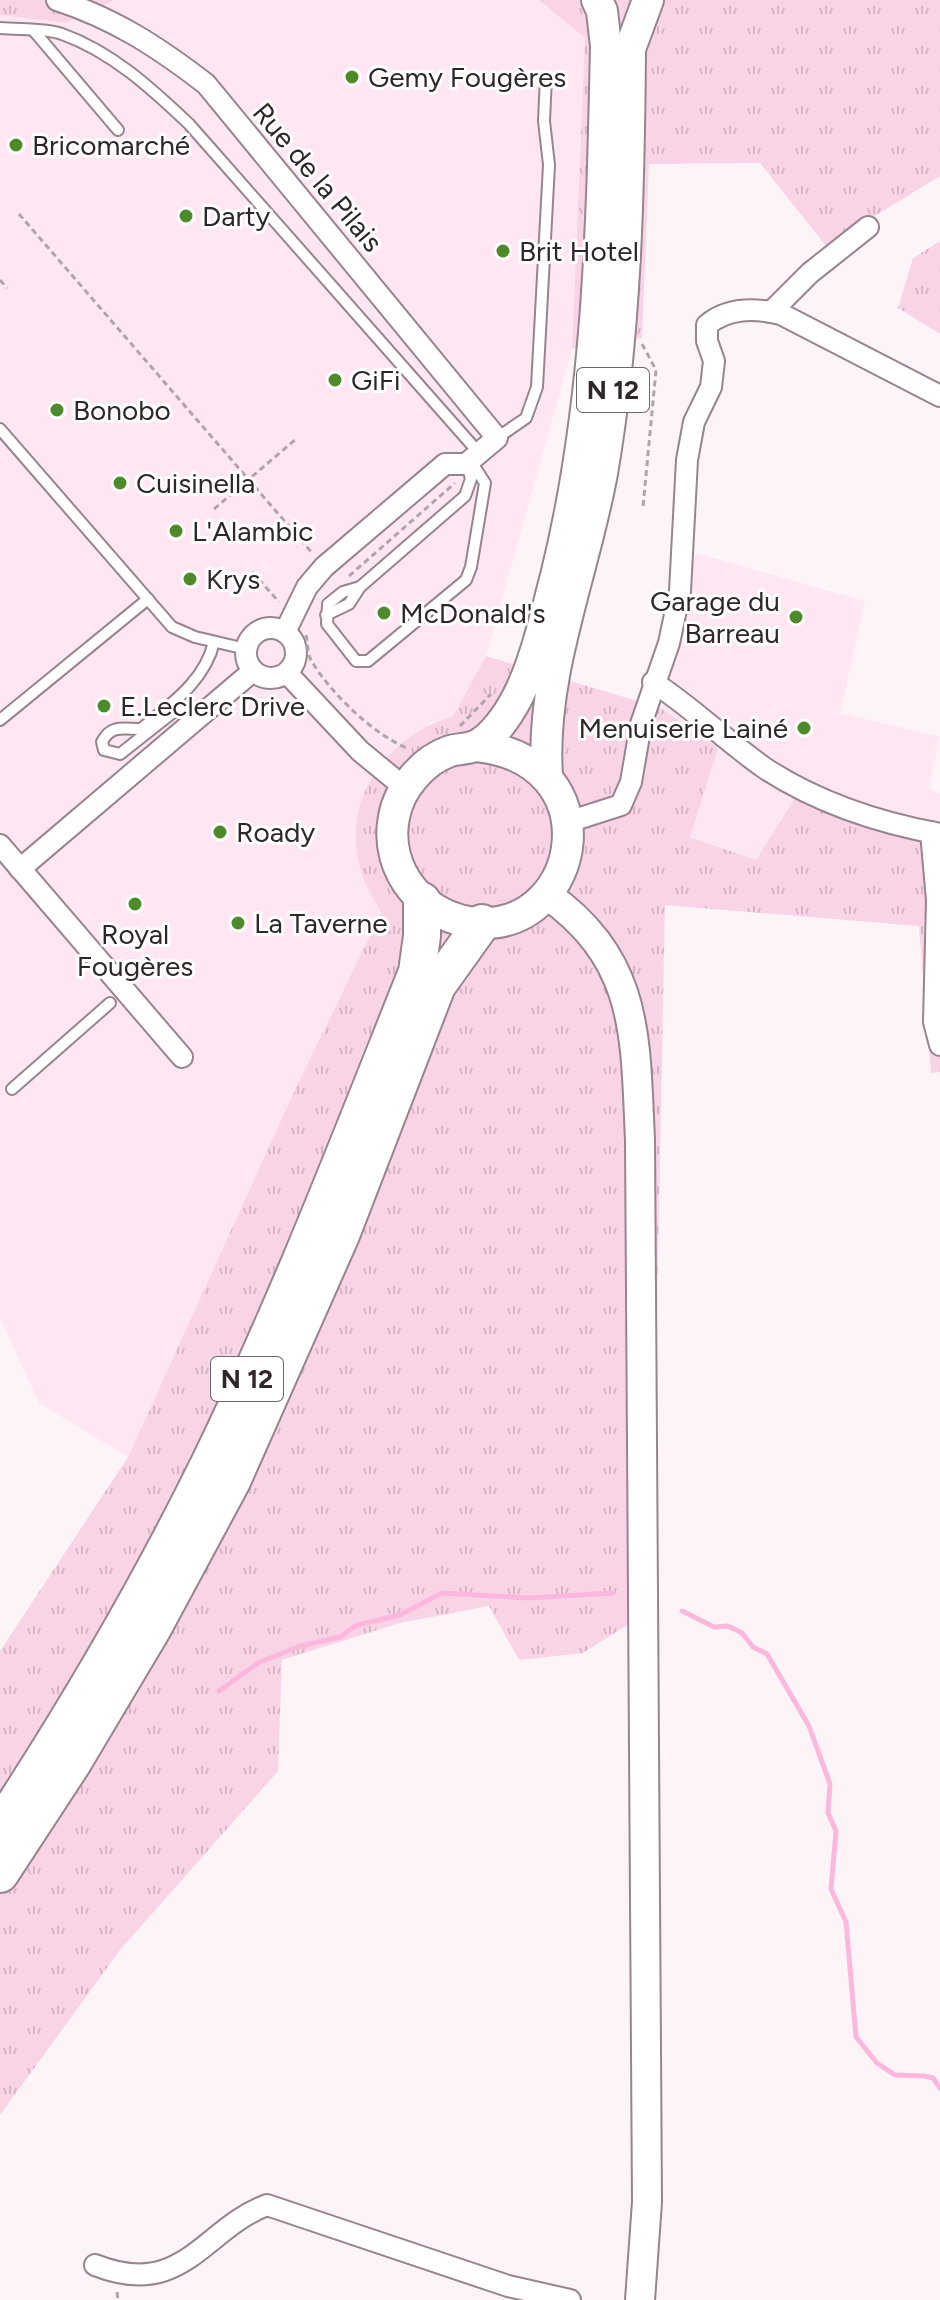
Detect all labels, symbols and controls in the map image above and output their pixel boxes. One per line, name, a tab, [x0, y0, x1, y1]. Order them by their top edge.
place label: Gemy Fougères	[368, 60, 566, 94]
marker: Gemy Fougères	[343, 68, 361, 86]
street label: Rue de la Pilais	[246, 96, 390, 258]
place label: Bricomarché	[32, 128, 190, 162]
marker: Bricomarché	[7, 136, 25, 154]
place label: Darty	[202, 199, 271, 233]
marker: Darty	[177, 207, 195, 225]
place label: Brit Hotel	[519, 234, 639, 268]
marker: Brit Hotel	[494, 242, 512, 260]
place label: GiFi	[351, 363, 400, 397]
road number: N 12	[577, 368, 649, 412]
marker: GiFi	[326, 371, 344, 389]
place label: Bonobo	[73, 393, 171, 427]
marker: Bonobo	[48, 401, 66, 419]
place label: Cuisinella	[136, 466, 255, 500]
marker: Cuisinella	[111, 474, 129, 492]
place label: L'Alambic	[192, 514, 313, 548]
marker: L'Alambic	[167, 522, 185, 540]
place label: Krys	[206, 562, 260, 596]
marker: Krys	[181, 570, 199, 588]
place label: Garage du Barreau	[650, 584, 780, 650]
place label: McDonald's	[400, 596, 545, 630]
marker: McDonald's	[375, 604, 393, 622]
marker: Garage du Barreau	[787, 608, 805, 626]
place label: E.Leclerc Drive	[120, 689, 305, 723]
marker: E.Leclerc Drive	[95, 697, 113, 715]
place label: Menuiserie Lainé	[579, 711, 788, 745]
marker: Menuiserie Lainé	[795, 719, 813, 737]
place label: Roady	[236, 815, 315, 849]
marker: Roady	[211, 823, 229, 841]
marker: Royal Fougères	[126, 895, 144, 913]
place label: La Taverne	[254, 906, 387, 940]
marker: La Taverne	[229, 914, 247, 932]
place label: Royal Fougères	[77, 917, 193, 983]
road number: N 12	[211, 1357, 283, 1401]

